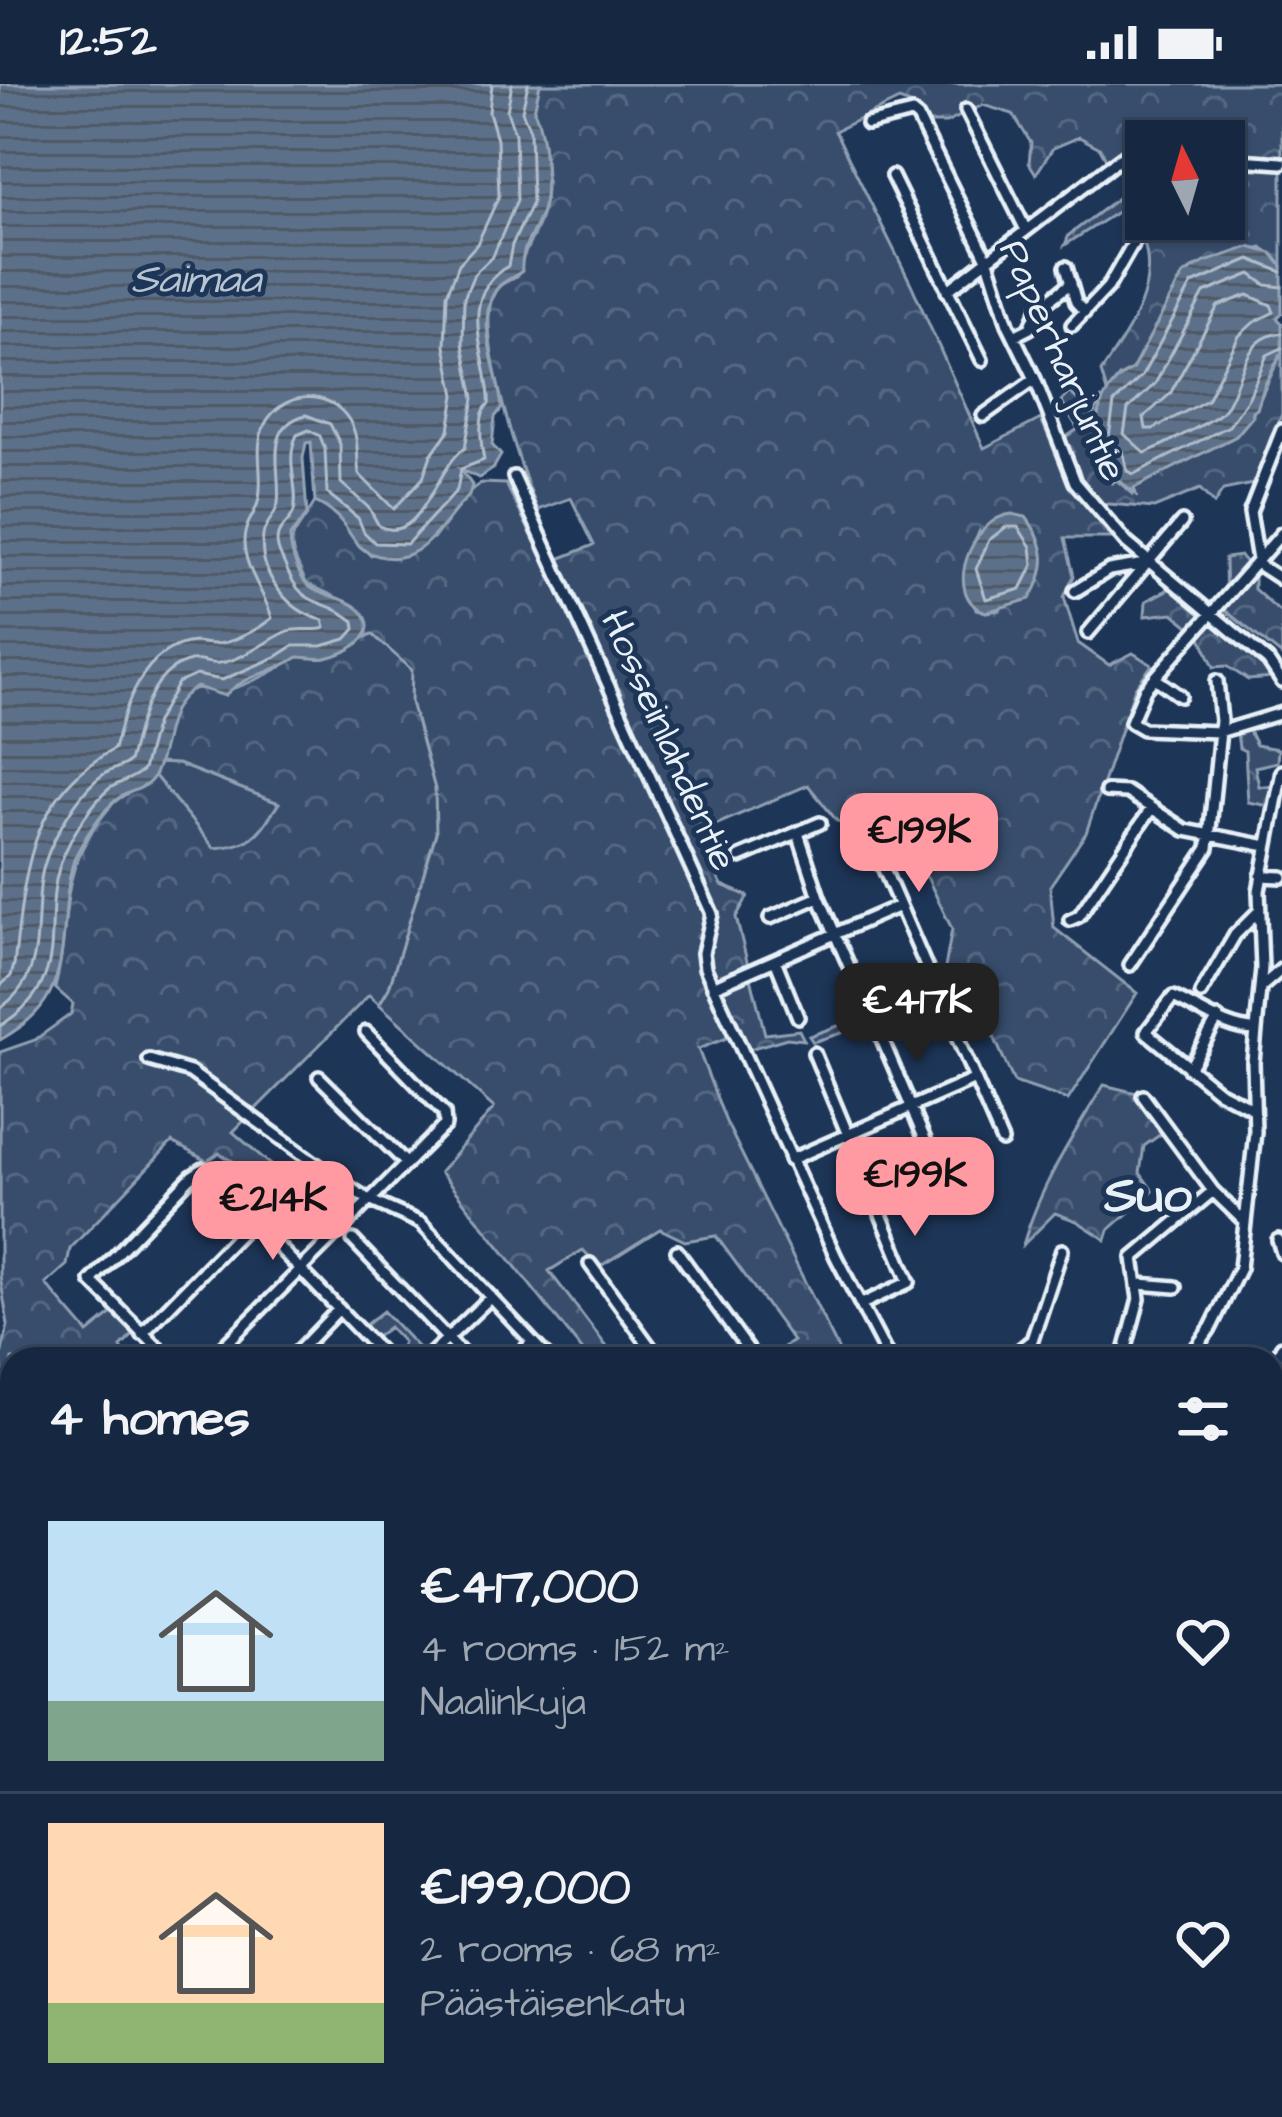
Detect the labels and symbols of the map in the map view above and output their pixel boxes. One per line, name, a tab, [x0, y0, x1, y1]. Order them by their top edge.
north arrow	[1125, 120, 1245, 240]
street label: Paperharjuntie	[985, 232, 1139, 490]
water label: Saimaa	[131, 251, 264, 309]
street label: Hosseinlahdentie	[586, 602, 750, 880]
pin: €199K	[835, 793, 1003, 895]
pin: €417K	[833, 963, 1001, 1065]
pin: €199K	[831, 1137, 999, 1239]
pin: €214K	[189, 1161, 357, 1263]
district label: Suo	[1103, 1161, 1192, 1232]

